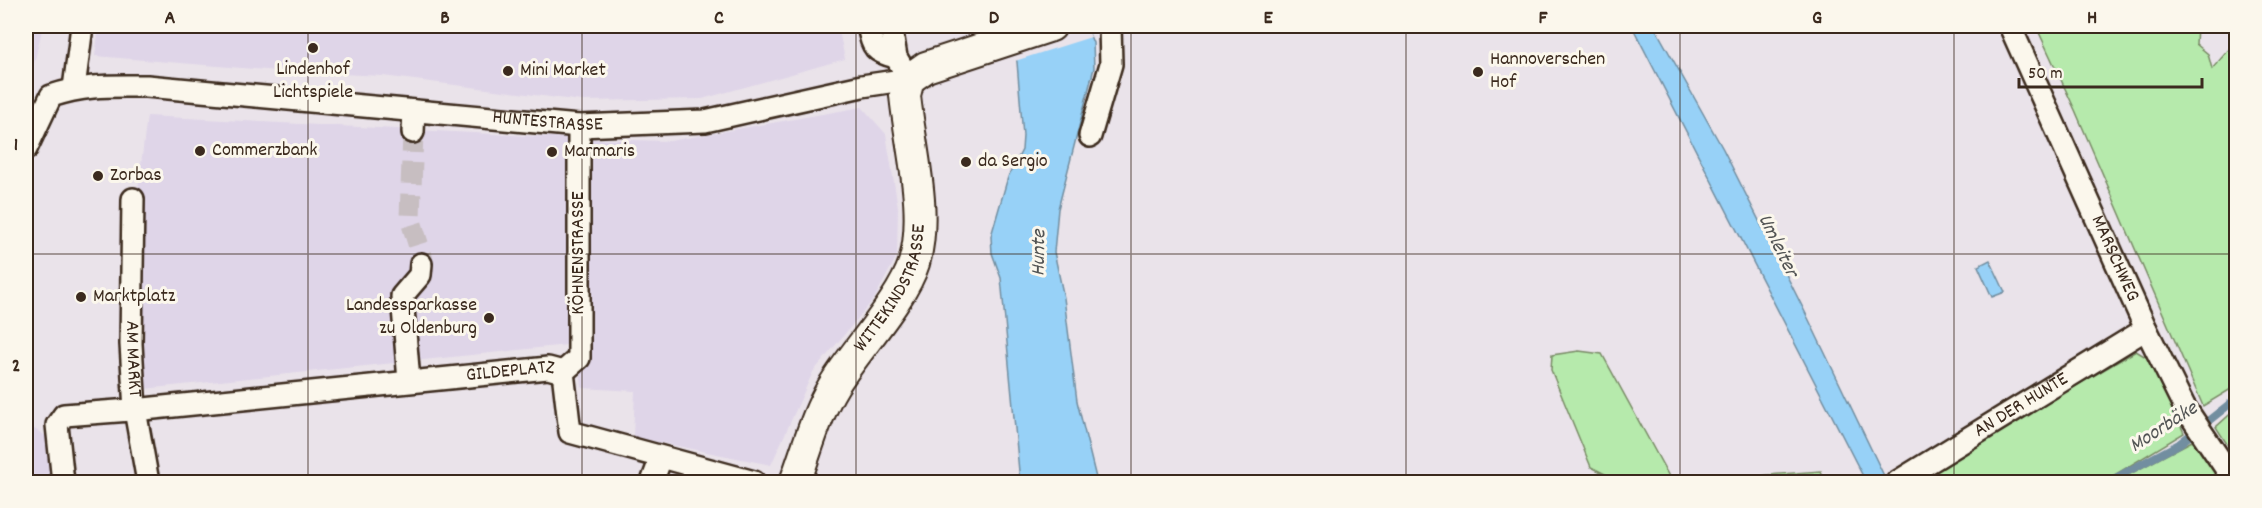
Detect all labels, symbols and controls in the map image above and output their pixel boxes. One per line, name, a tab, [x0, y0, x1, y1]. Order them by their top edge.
text: A	[165, 5, 176, 33]
text: B	[440, 5, 450, 33]
text: C	[714, 5, 724, 33]
text: D	[989, 5, 1000, 33]
text: E	[1263, 5, 1273, 33]
text: F	[1539, 5, 1549, 33]
text: G	[1812, 5, 1822, 33]
text: H	[2087, 5, 2097, 33]
marker: Lindenhof Lichtspiele	[306, 41, 320, 55]
place label: Hannoverschen Hof	[1490, 46, 1605, 97]
scale bar	[2019, 51, 2202, 89]
place label: Lindenhof Lichtspiele	[273, 56, 353, 107]
place label: Mini Market	[520, 57, 606, 85]
text: 50 m	[2028, 62, 2063, 87]
marker: Mini Market	[501, 64, 515, 78]
marker: Hannoverschen Hof	[1471, 65, 1485, 79]
street label: HUNTESTRASSE	[491, 104, 604, 140]
text: 1	[14, 132, 18, 160]
place label: Commerzbank	[212, 137, 318, 165]
place label: Marmaris	[564, 138, 635, 166]
marker: Commerzbank	[193, 144, 207, 158]
marker: Marmaris	[545, 145, 559, 159]
place label: da Sergio	[978, 148, 1048, 176]
marker: da Sergio	[959, 155, 973, 169]
place label: Zorbas	[110, 162, 162, 190]
marker: Zorbas	[91, 169, 105, 183]
street label: KÖHNENSTRASSE	[565, 191, 593, 315]
water label: Umleiter	[1749, 209, 1806, 285]
street label: MARSCHWEG	[2083, 211, 2146, 306]
street label: WITTEKINDSTRASSE	[847, 224, 934, 359]
water label: Hunte	[1025, 228, 1055, 277]
place label: Marktplatz	[93, 283, 176, 311]
marker: Marktplatz	[74, 290, 88, 304]
place label: Landessparkasse zu Oldenburg	[346, 292, 477, 343]
marker: Landessparkasse zu Oldenburg	[482, 311, 496, 325]
street label: AM MARKT	[117, 320, 148, 398]
text: 2	[12, 353, 20, 381]
street label: GILDEPLATZ	[465, 354, 558, 390]
street label: AN DER HUNTE	[1969, 366, 2074, 445]
water label: Moorbäke	[2124, 394, 2206, 461]

